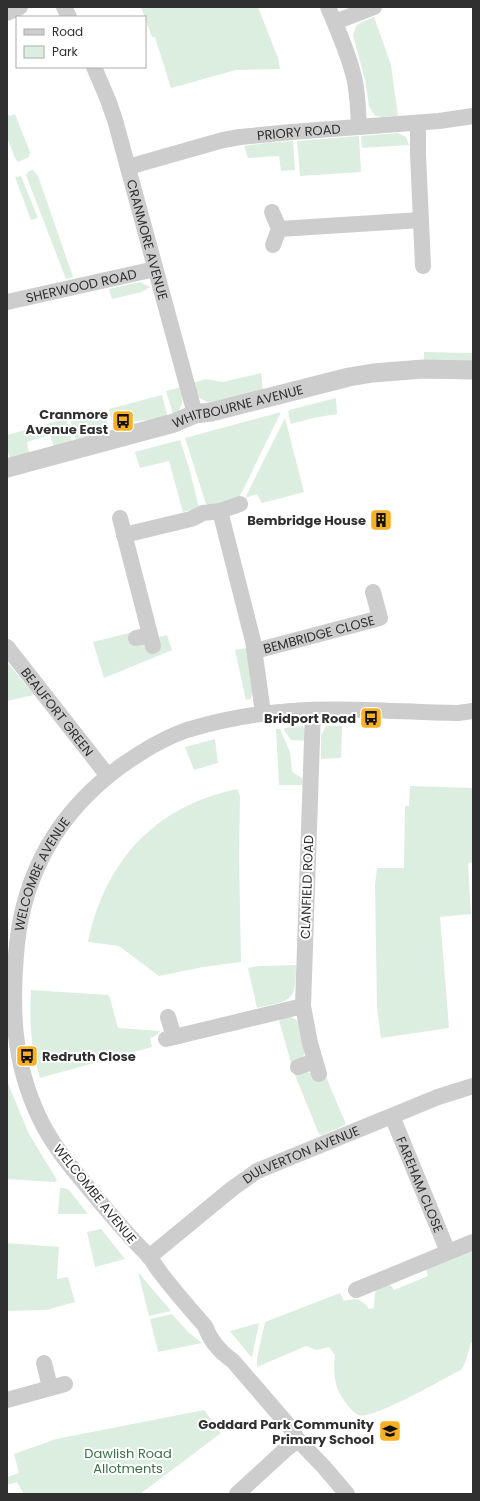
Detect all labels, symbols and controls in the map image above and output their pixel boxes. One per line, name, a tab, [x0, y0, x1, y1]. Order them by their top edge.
legend	[16, 16, 146, 68]
text: Road	[52, 23, 83, 40]
text: Park	[52, 43, 79, 60]
street label: PRIORY ROAD	[256, 119, 341, 145]
street label: CRANMORE AVENUE	[122, 177, 173, 302]
street label: SHERWOOD ROAD	[24, 264, 138, 307]
street label: WHITBOURNE AVENUE	[169, 380, 305, 432]
place label: Cranmore Avenue East	[26, 405, 108, 439]
bus stop icon: Cranmore Avenue East	[110, 408, 136, 434]
building icon: Bembridge House	[368, 507, 394, 533]
place label: Bembridge House	[247, 511, 366, 530]
street label: BEMBRIDGE CLOSE	[261, 610, 377, 658]
street label: BEAUFORT GREEN	[17, 663, 98, 760]
bus stop icon: Bridport Road	[358, 705, 384, 731]
place label: Bridport Road	[264, 709, 356, 728]
street label: WELCOMBE AVENUE	[9, 813, 74, 933]
street label: CLANFIELD ROAD	[296, 835, 318, 939]
bus stop icon: Redruth Close	[14, 1043, 40, 1069]
place label: Redruth Close	[42, 1047, 136, 1066]
street label: DULVERTON AVENUE	[238, 1121, 362, 1188]
street label: FAREHAM CLOSE	[392, 1133, 448, 1235]
street label: WELCOMBE AVENUE	[49, 1140, 141, 1248]
place label: Goddard Park Community Primary School	[198, 1415, 375, 1449]
school or university icon: Goddard Park Community Primary School	[377, 1418, 403, 1444]
park label: Dawlish Road Allotments	[84, 1444, 172, 1478]

